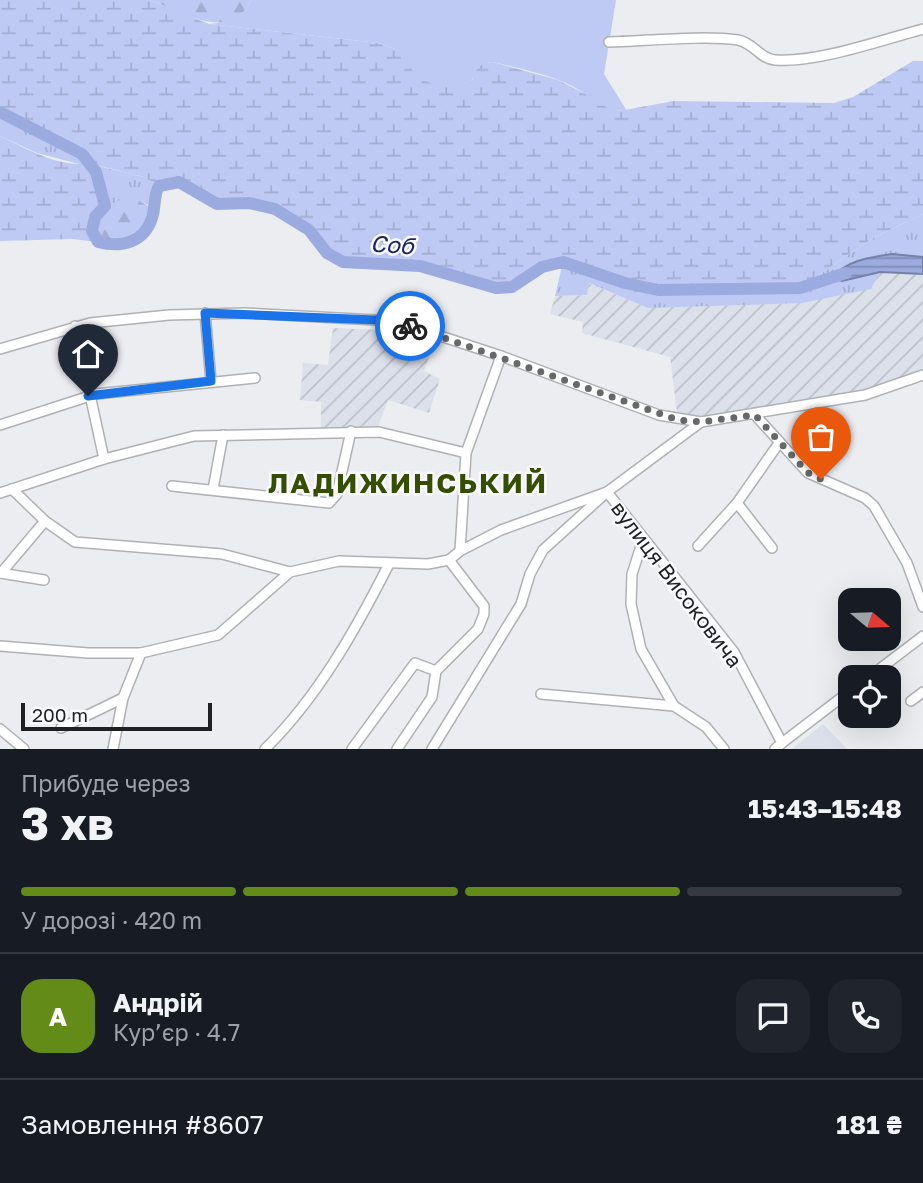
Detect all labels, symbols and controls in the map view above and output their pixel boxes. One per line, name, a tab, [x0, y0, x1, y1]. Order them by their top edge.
water label: Соб	[370, 229, 417, 260]
courier	[375, 291, 445, 361]
icon: bike	[391, 307, 429, 345]
pin	[58, 324, 118, 396]
icon: home	[69, 335, 107, 373]
pin	[791, 407, 851, 479]
icon: bag	[802, 418, 840, 456]
district label: ЛАДИЖИНСЬКИЙ	[268, 466, 548, 499]
street label: вулиця Високовича	[606, 496, 748, 672]
north arrow	[838, 588, 901, 651]
map controls	[838, 588, 901, 728]
button: locate	[838, 665, 901, 728]
scale bar	[21, 700, 212, 732]
text: 200 m	[32, 703, 88, 726]
text: Прибуде через	[21, 769, 191, 797]
text: 15:43–15:48	[748, 793, 902, 824]
text: 3 хв	[21, 795, 114, 850]
text: У дорозі · 420 m	[21, 906, 202, 934]
button: chat	[736, 979, 810, 1053]
button: phone	[828, 979, 902, 1053]
text: Андрій	[113, 987, 203, 1018]
text: А	[49, 1001, 67, 1032]
text: Кур’єр · 4.7	[113, 1018, 240, 1046]
text: Замовлення #8607	[21, 1109, 264, 1140]
text: 181 ₴	[836, 1109, 902, 1140]

